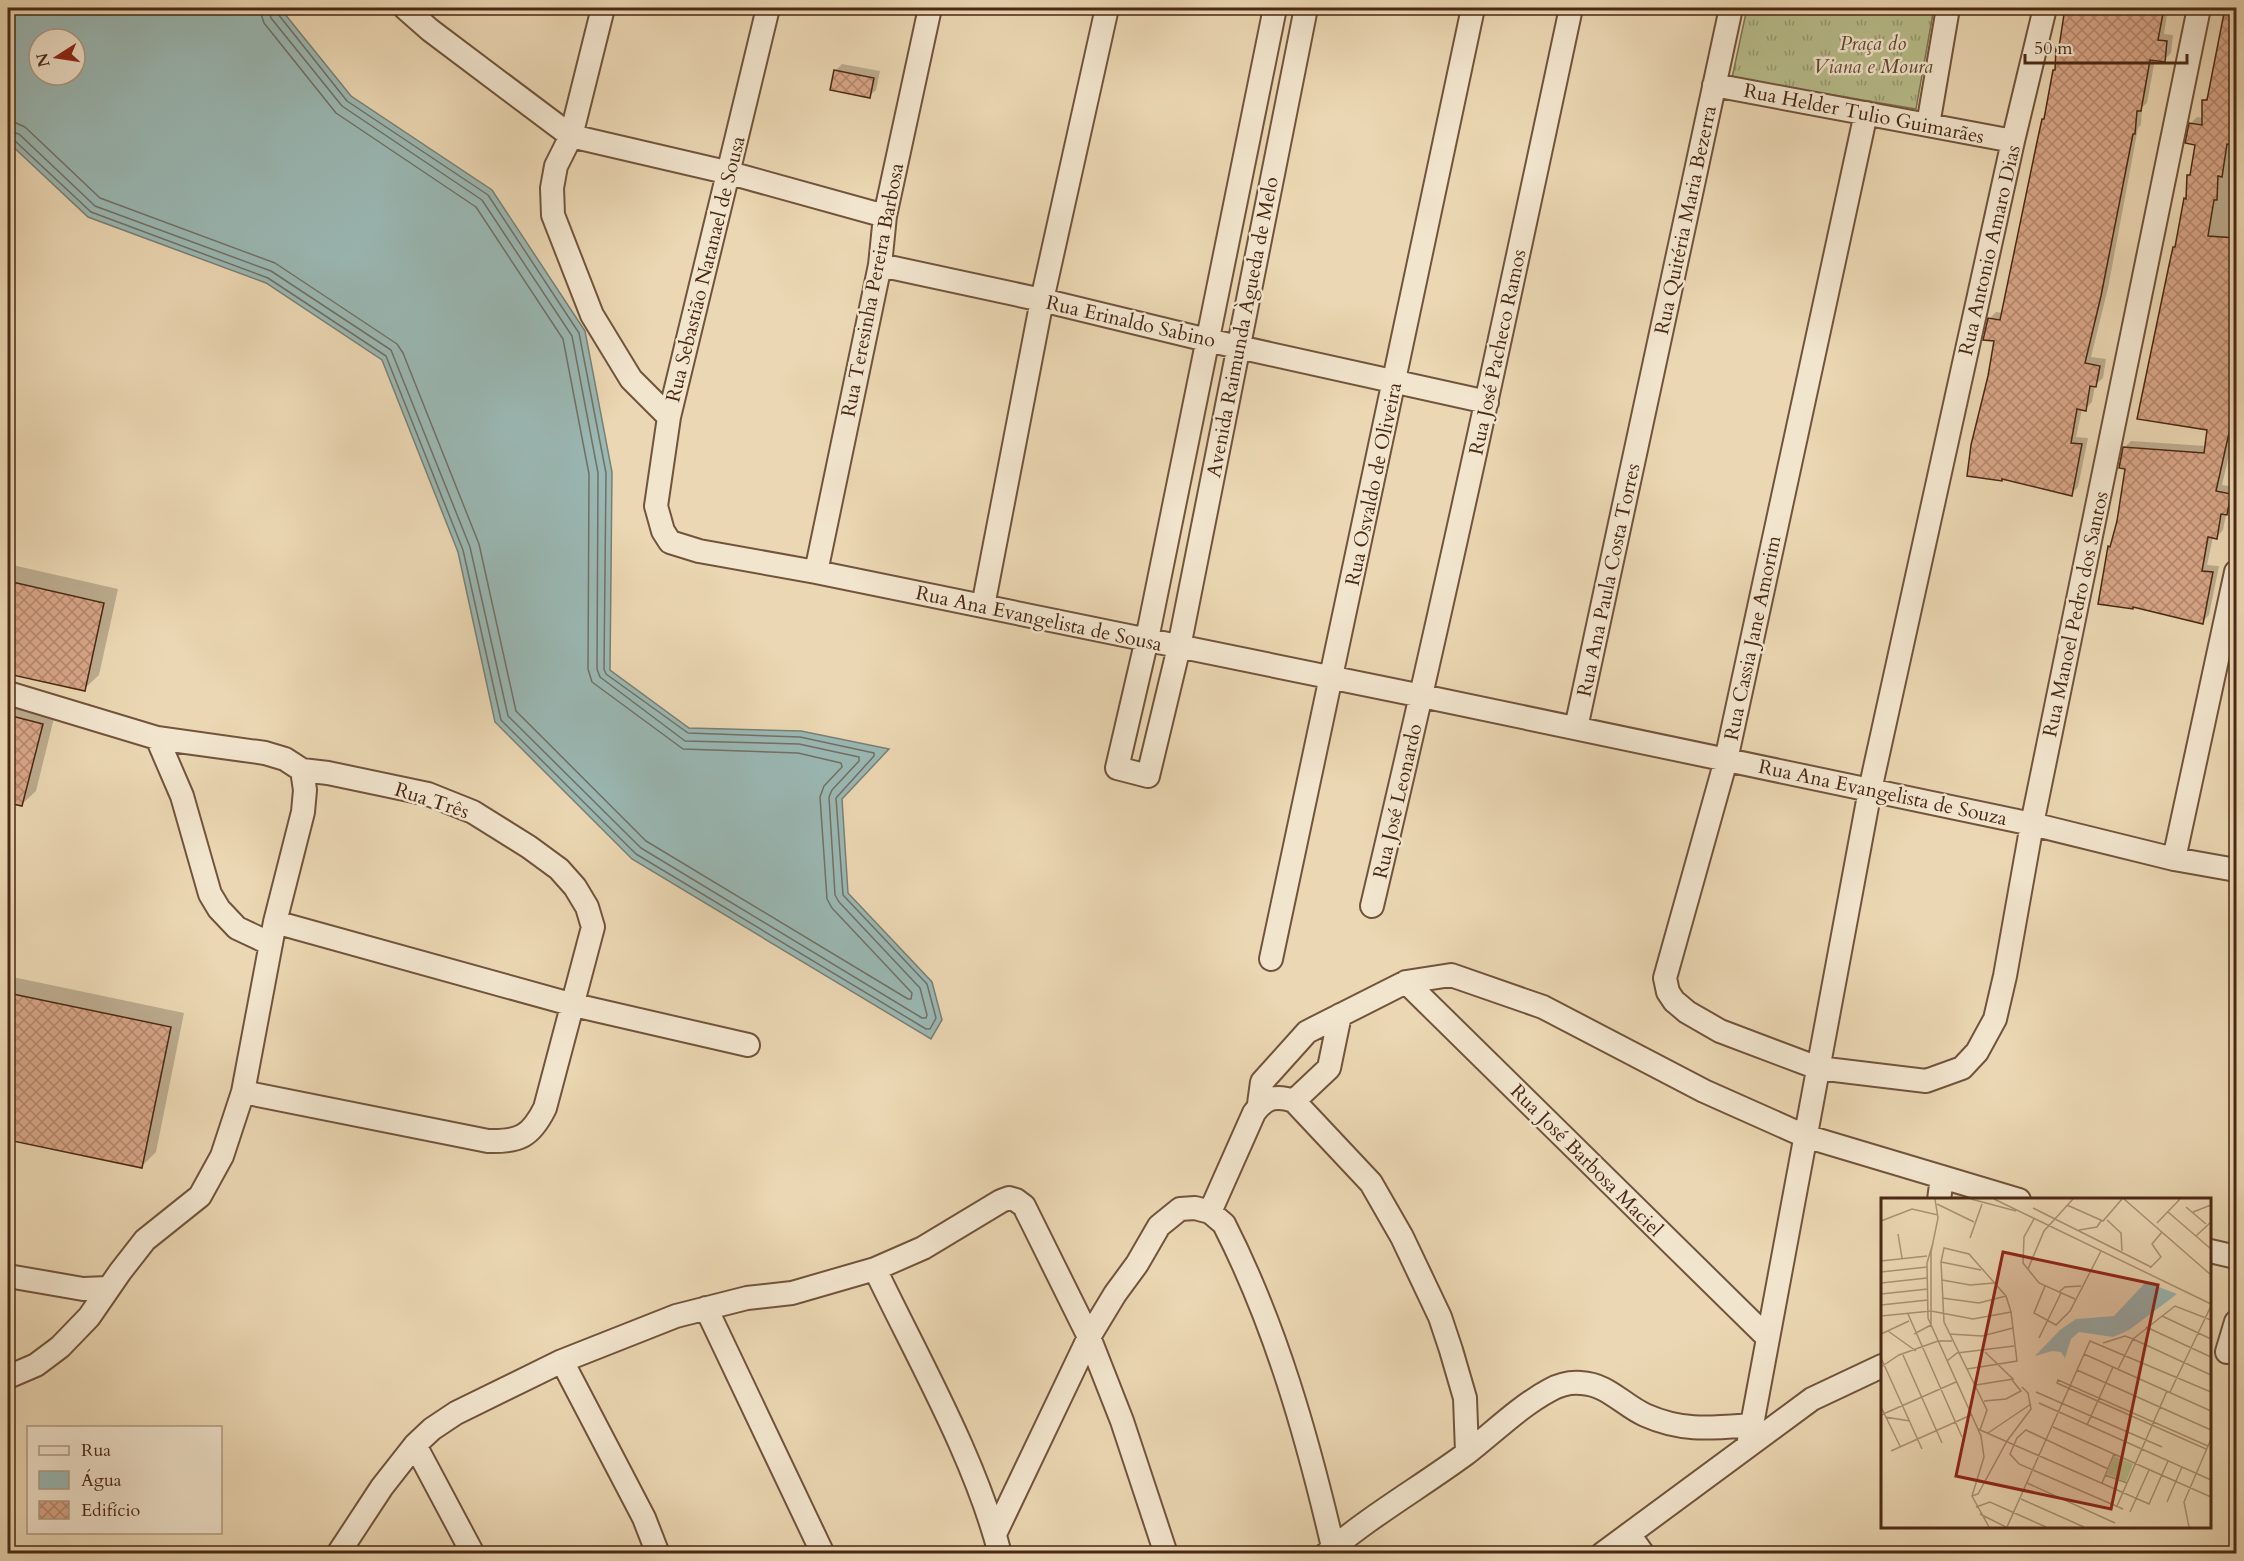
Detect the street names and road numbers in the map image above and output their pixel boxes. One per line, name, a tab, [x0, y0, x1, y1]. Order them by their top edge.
street label: Rua Helder Tulio Guimarães	[1741, 77, 1986, 150]
street label: Rua Quitéria Maria Bezerra	[1648, 103, 1723, 337]
street label: Rua Sebastião Natanael de Sousa	[659, 133, 752, 405]
street label: Rua Antonio Amaro Dias	[1952, 142, 2027, 358]
street label: Rua Teresinha Pereira Barbosa	[835, 160, 910, 419]
street label: Avenida Raimunda Àgueda de Melo	[1200, 174, 1285, 480]
street label: Rua José Pacheco Ramos	[1463, 247, 1532, 457]
street label: Rua Erinaldo Sabino	[1043, 289, 1219, 354]
street label: Rua Osvaldo de Oliveira	[1339, 380, 1408, 588]
street label: Rua Ana Paula Costa Torres	[1571, 461, 1646, 699]
street label: Rua Manoel Pedro dos Santos	[2036, 489, 2115, 739]
street label: Rua Cassia Jane Amorim	[1718, 533, 1787, 743]
street label: Rua Ana Evangelista de Sousa	[913, 579, 1165, 658]
street label: Rua José Leonardo	[1367, 721, 1428, 881]
street label: Rua Ana Evangelista de Souza	[1756, 753, 2010, 832]
street label: Rua Três	[391, 776, 472, 825]
street label: Rua José Barbosa Maciel	[1504, 1078, 1669, 1243]

